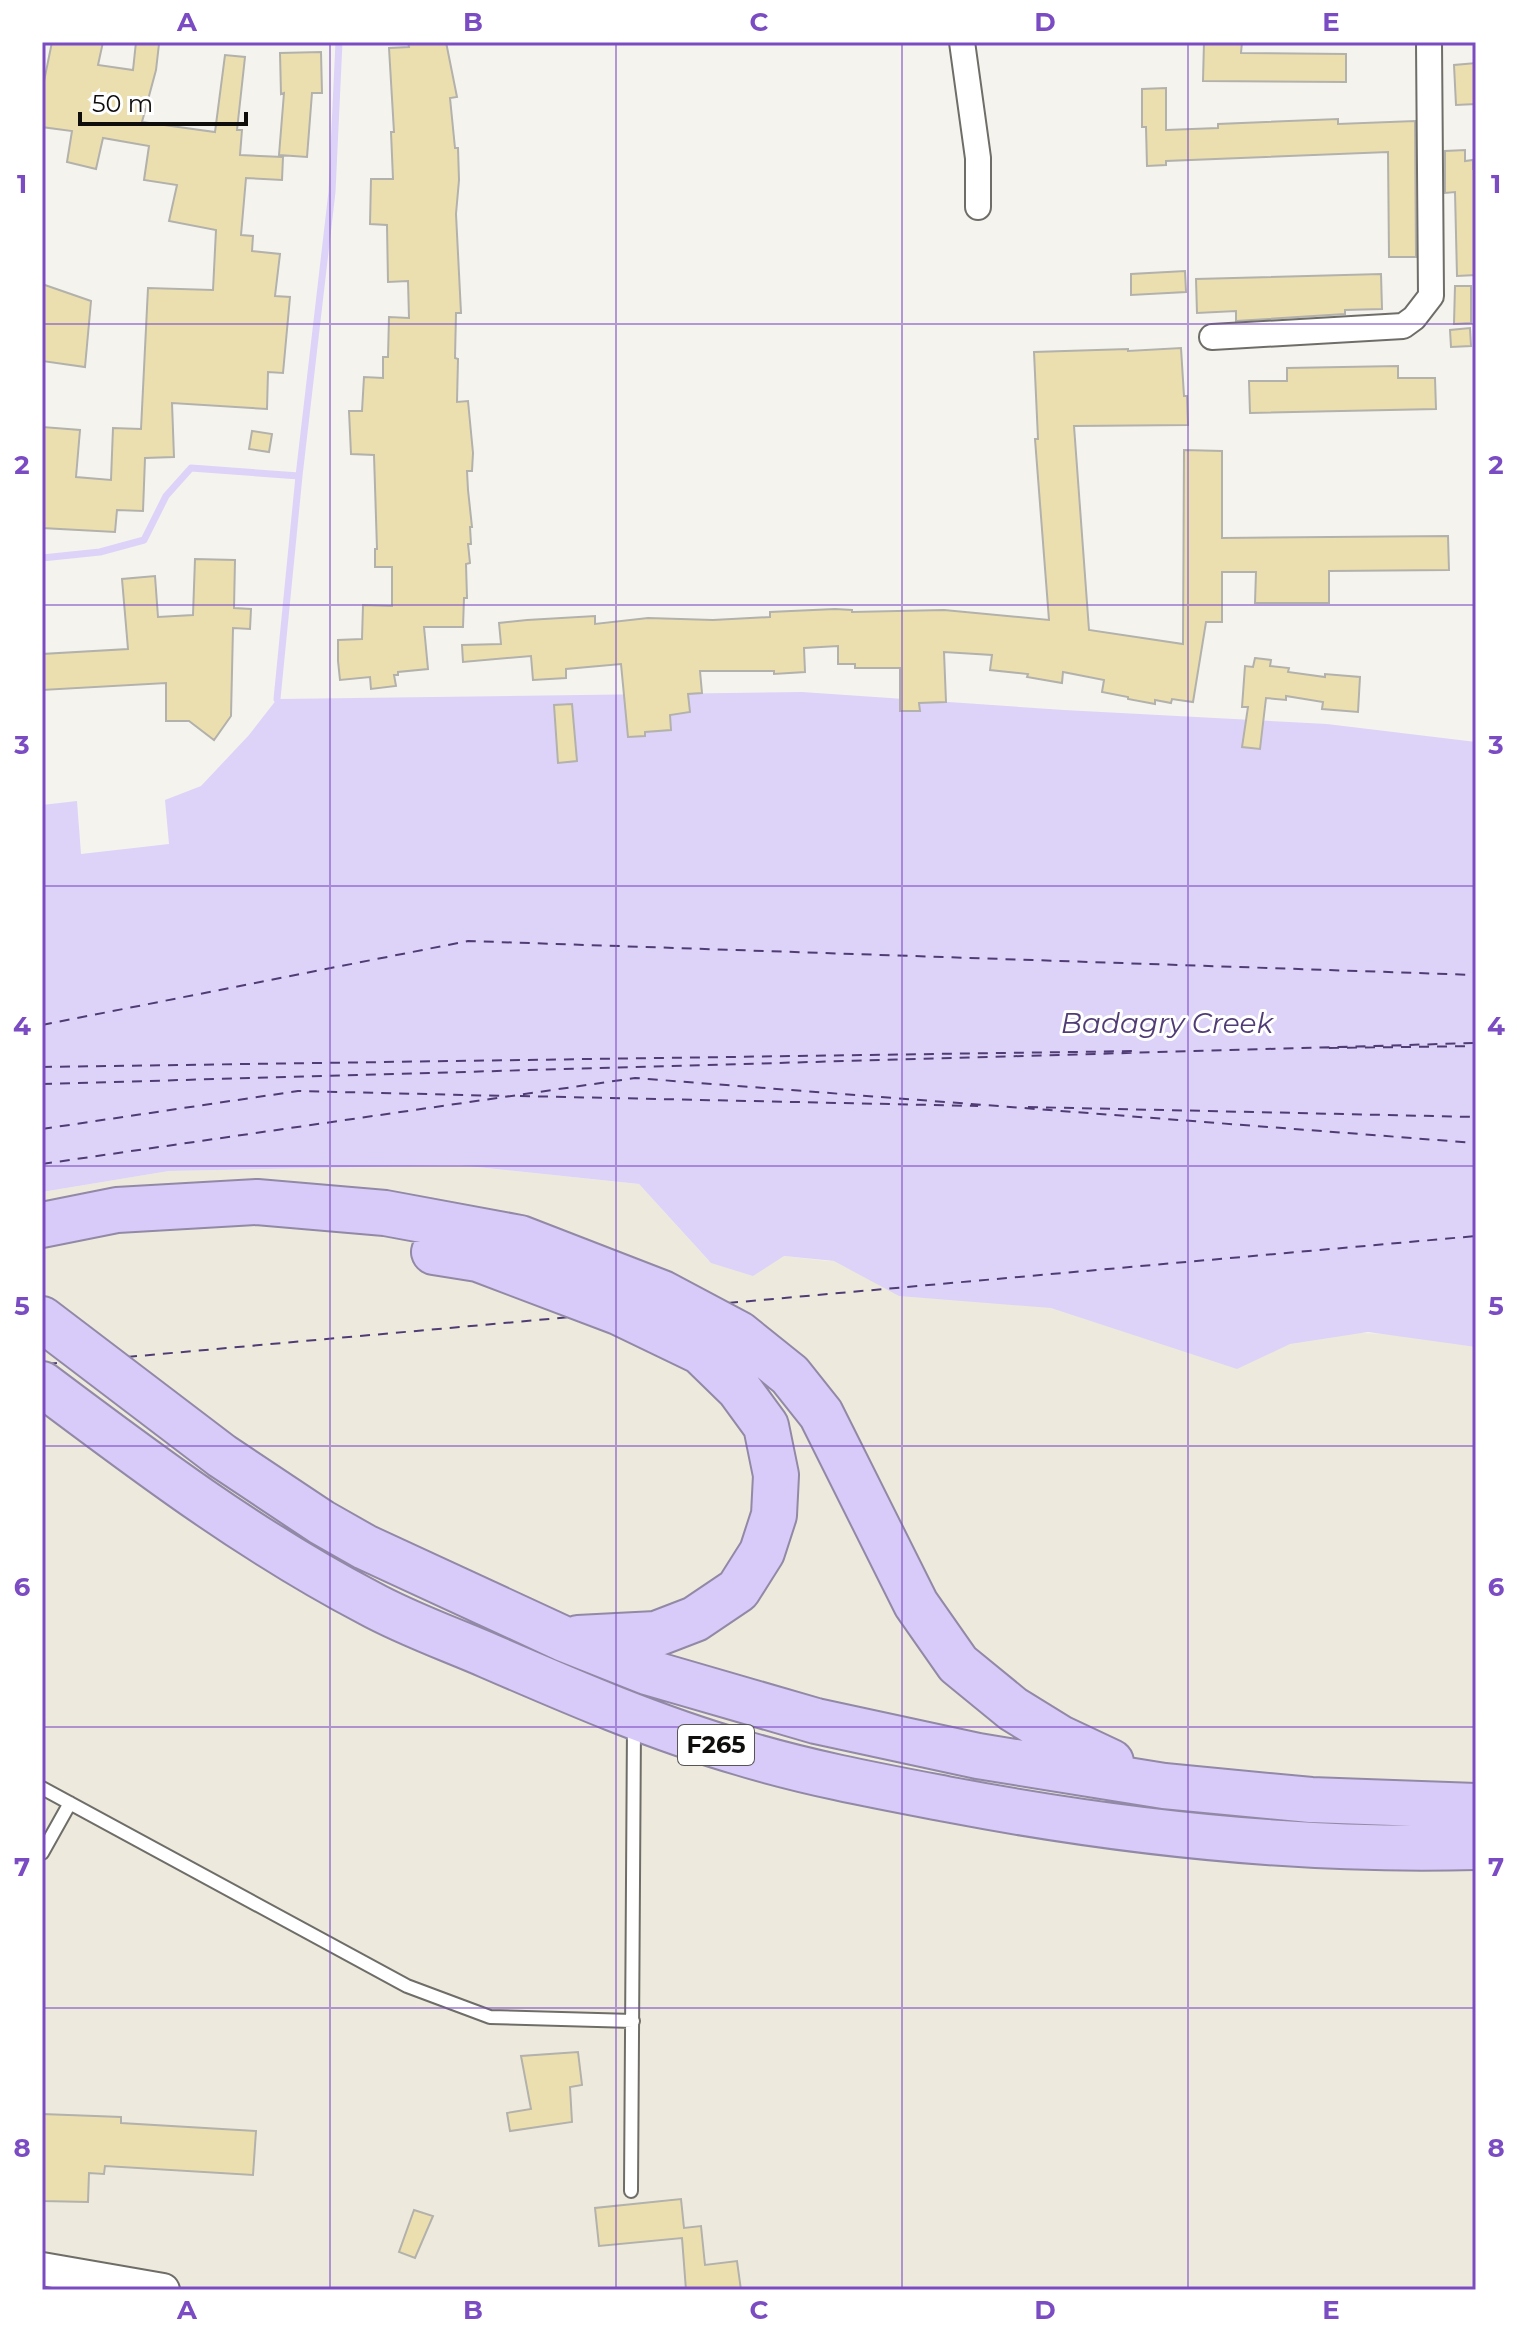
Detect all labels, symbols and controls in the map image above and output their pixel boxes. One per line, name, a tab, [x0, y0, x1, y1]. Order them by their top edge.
text: A	[176, 6, 198, 38]
text: B	[463, 6, 483, 38]
text: C	[750, 6, 769, 38]
text: D	[1034, 6, 1056, 38]
text: E	[1322, 6, 1340, 38]
scale bar	[80, 76, 246, 126]
text: 50 m	[92, 89, 153, 118]
text: 1	[17, 168, 27, 200]
text: 1	[1491, 168, 1501, 200]
text: 2	[14, 449, 30, 481]
text: 2	[1488, 449, 1504, 481]
text: 3	[13, 729, 30, 761]
text: 3	[1487, 729, 1504, 761]
water label: Badagry Creek	[1061, 1006, 1274, 1040]
text: 4	[13, 1010, 31, 1042]
text: 4	[1487, 1010, 1505, 1042]
text: 5	[14, 1290, 30, 1322]
text: 5	[1488, 1290, 1504, 1322]
text: 6	[14, 1571, 31, 1603]
text: 6	[1488, 1571, 1505, 1603]
road number: F265	[678, 1725, 754, 1765]
text: 7	[14, 1851, 30, 1883]
text: 7	[1488, 1851, 1504, 1883]
text: 8	[13, 2132, 31, 2164]
text: 8	[1487, 2132, 1505, 2164]
text: A	[176, 2294, 198, 2326]
text: B	[463, 2294, 483, 2326]
text: C	[750, 2294, 769, 2326]
text: D	[1034, 2294, 1056, 2326]
text: E	[1322, 2294, 1340, 2326]

